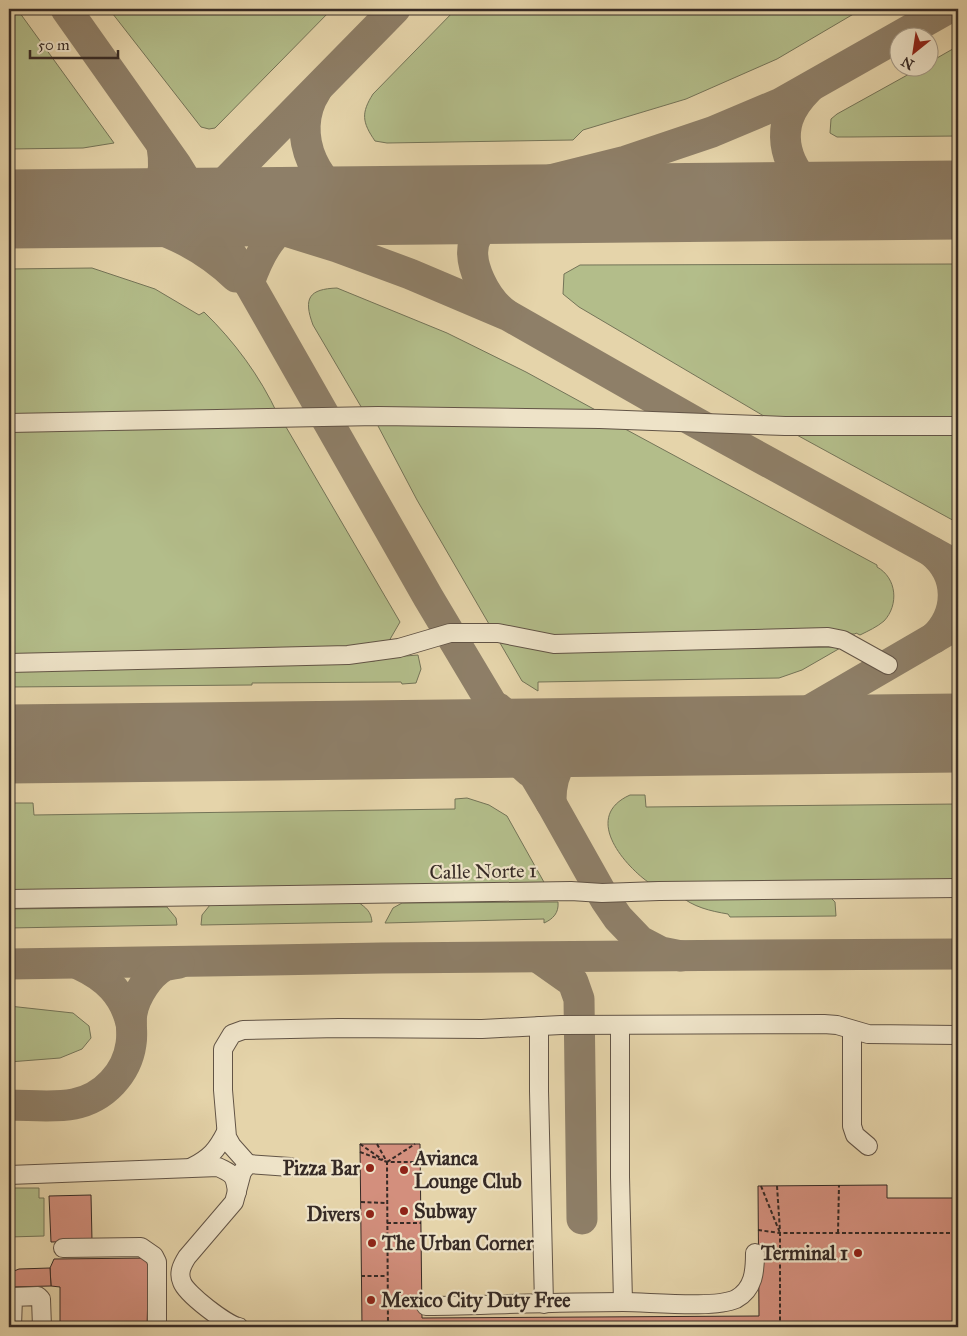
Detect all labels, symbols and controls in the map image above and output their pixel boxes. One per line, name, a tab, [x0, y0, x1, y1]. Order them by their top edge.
scale bar	[30, 28, 118, 60]
north arrow	[890, 28, 940, 78]
text: 50 m	[38, 36, 70, 54]
text: N	[898, 52, 917, 73]
street label: Calle Norte 1	[429, 858, 537, 884]
place label: Avianca Lounge Club	[412, 1146, 522, 1194]
place label: Pizza Bar	[283, 1156, 360, 1180]
marker: Pizza Bar	[364, 1162, 376, 1174]
marker: Avianca Lounge Club	[398, 1164, 410, 1176]
place label: Subway	[414, 1199, 478, 1224]
place label: Divers	[306, 1202, 361, 1226]
marker: Subway	[398, 1205, 410, 1217]
marker: Divers	[364, 1208, 376, 1220]
place label: The Urban Corner	[381, 1231, 534, 1255]
marker: The Urban Corner	[366, 1237, 378, 1249]
place label: Terminal 1	[760, 1241, 848, 1265]
marker: Terminal 1	[852, 1247, 864, 1259]
place label: Mexico City Duty Free	[381, 1288, 571, 1313]
marker: Mexico City Duty Free	[365, 1294, 377, 1306]

